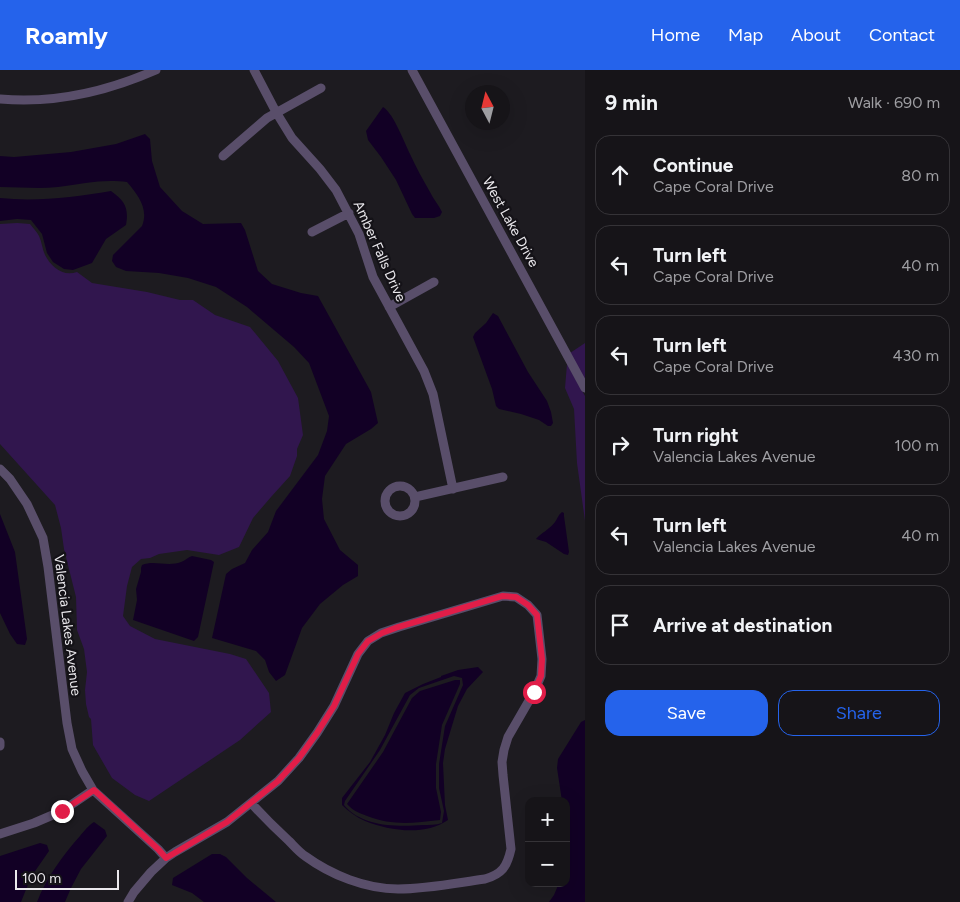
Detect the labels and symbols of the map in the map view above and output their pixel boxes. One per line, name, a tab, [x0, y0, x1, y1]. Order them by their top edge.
north arrow	[465, 85, 510, 130]
street label: West Lake Drive	[479, 174, 542, 271]
street label: Amber Falls Drive	[350, 198, 410, 305]
street label: Valencia Lakes Avenue	[50, 553, 85, 697]
route start	[523, 681, 546, 704]
route end	[51, 800, 74, 823]
scale bar	[15, 867, 119, 890]

